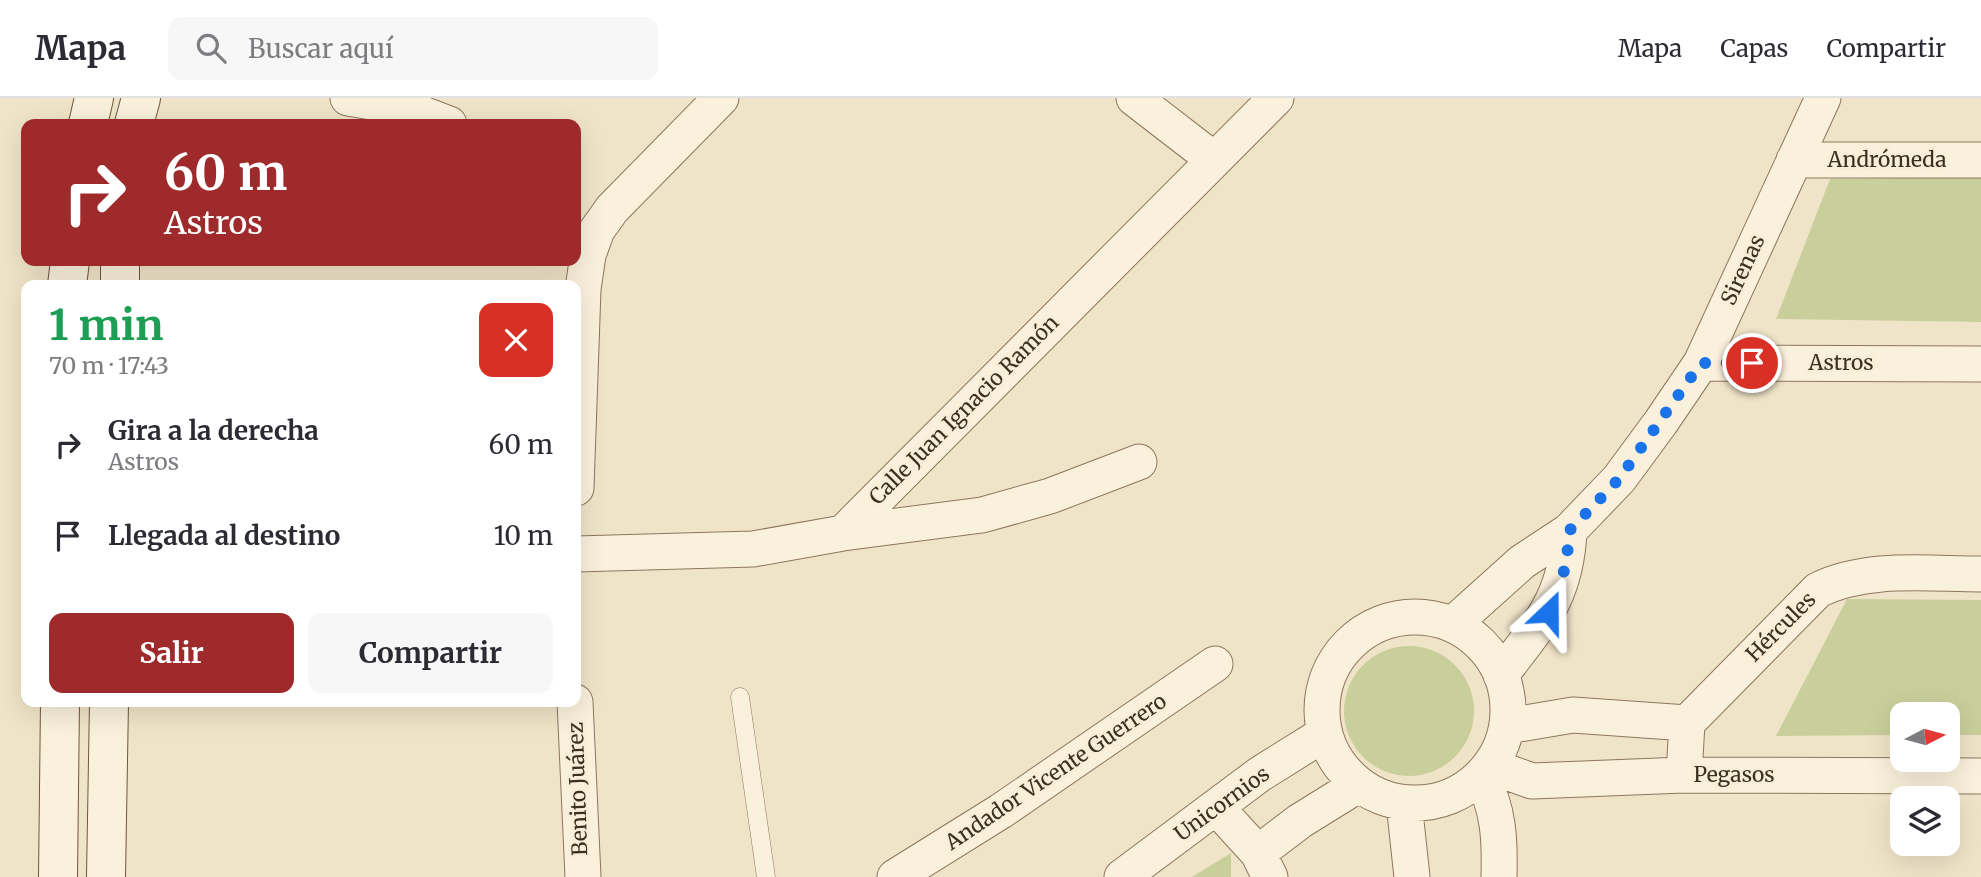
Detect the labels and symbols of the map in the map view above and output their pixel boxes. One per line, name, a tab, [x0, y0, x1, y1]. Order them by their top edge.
street label: Andrómeda	[1827, 146, 1946, 173]
street label: Sirenas	[1715, 230, 1771, 309]
street label: Calle Juan Ignacio Ramón	[863, 309, 1064, 510]
pin	[1722, 333, 1782, 393]
street label: Astros	[1808, 349, 1873, 376]
position arrow	[1512, 575, 1586, 649]
street label: Hércules	[1740, 586, 1821, 667]
street label: Andador Vicente Guerrero	[939, 687, 1172, 856]
north arrow	[1890, 702, 1960, 772]
street label: Benito Juárez	[562, 722, 593, 856]
street label: Unicornios	[1169, 760, 1275, 847]
street label: Pegasos	[1693, 761, 1775, 788]

